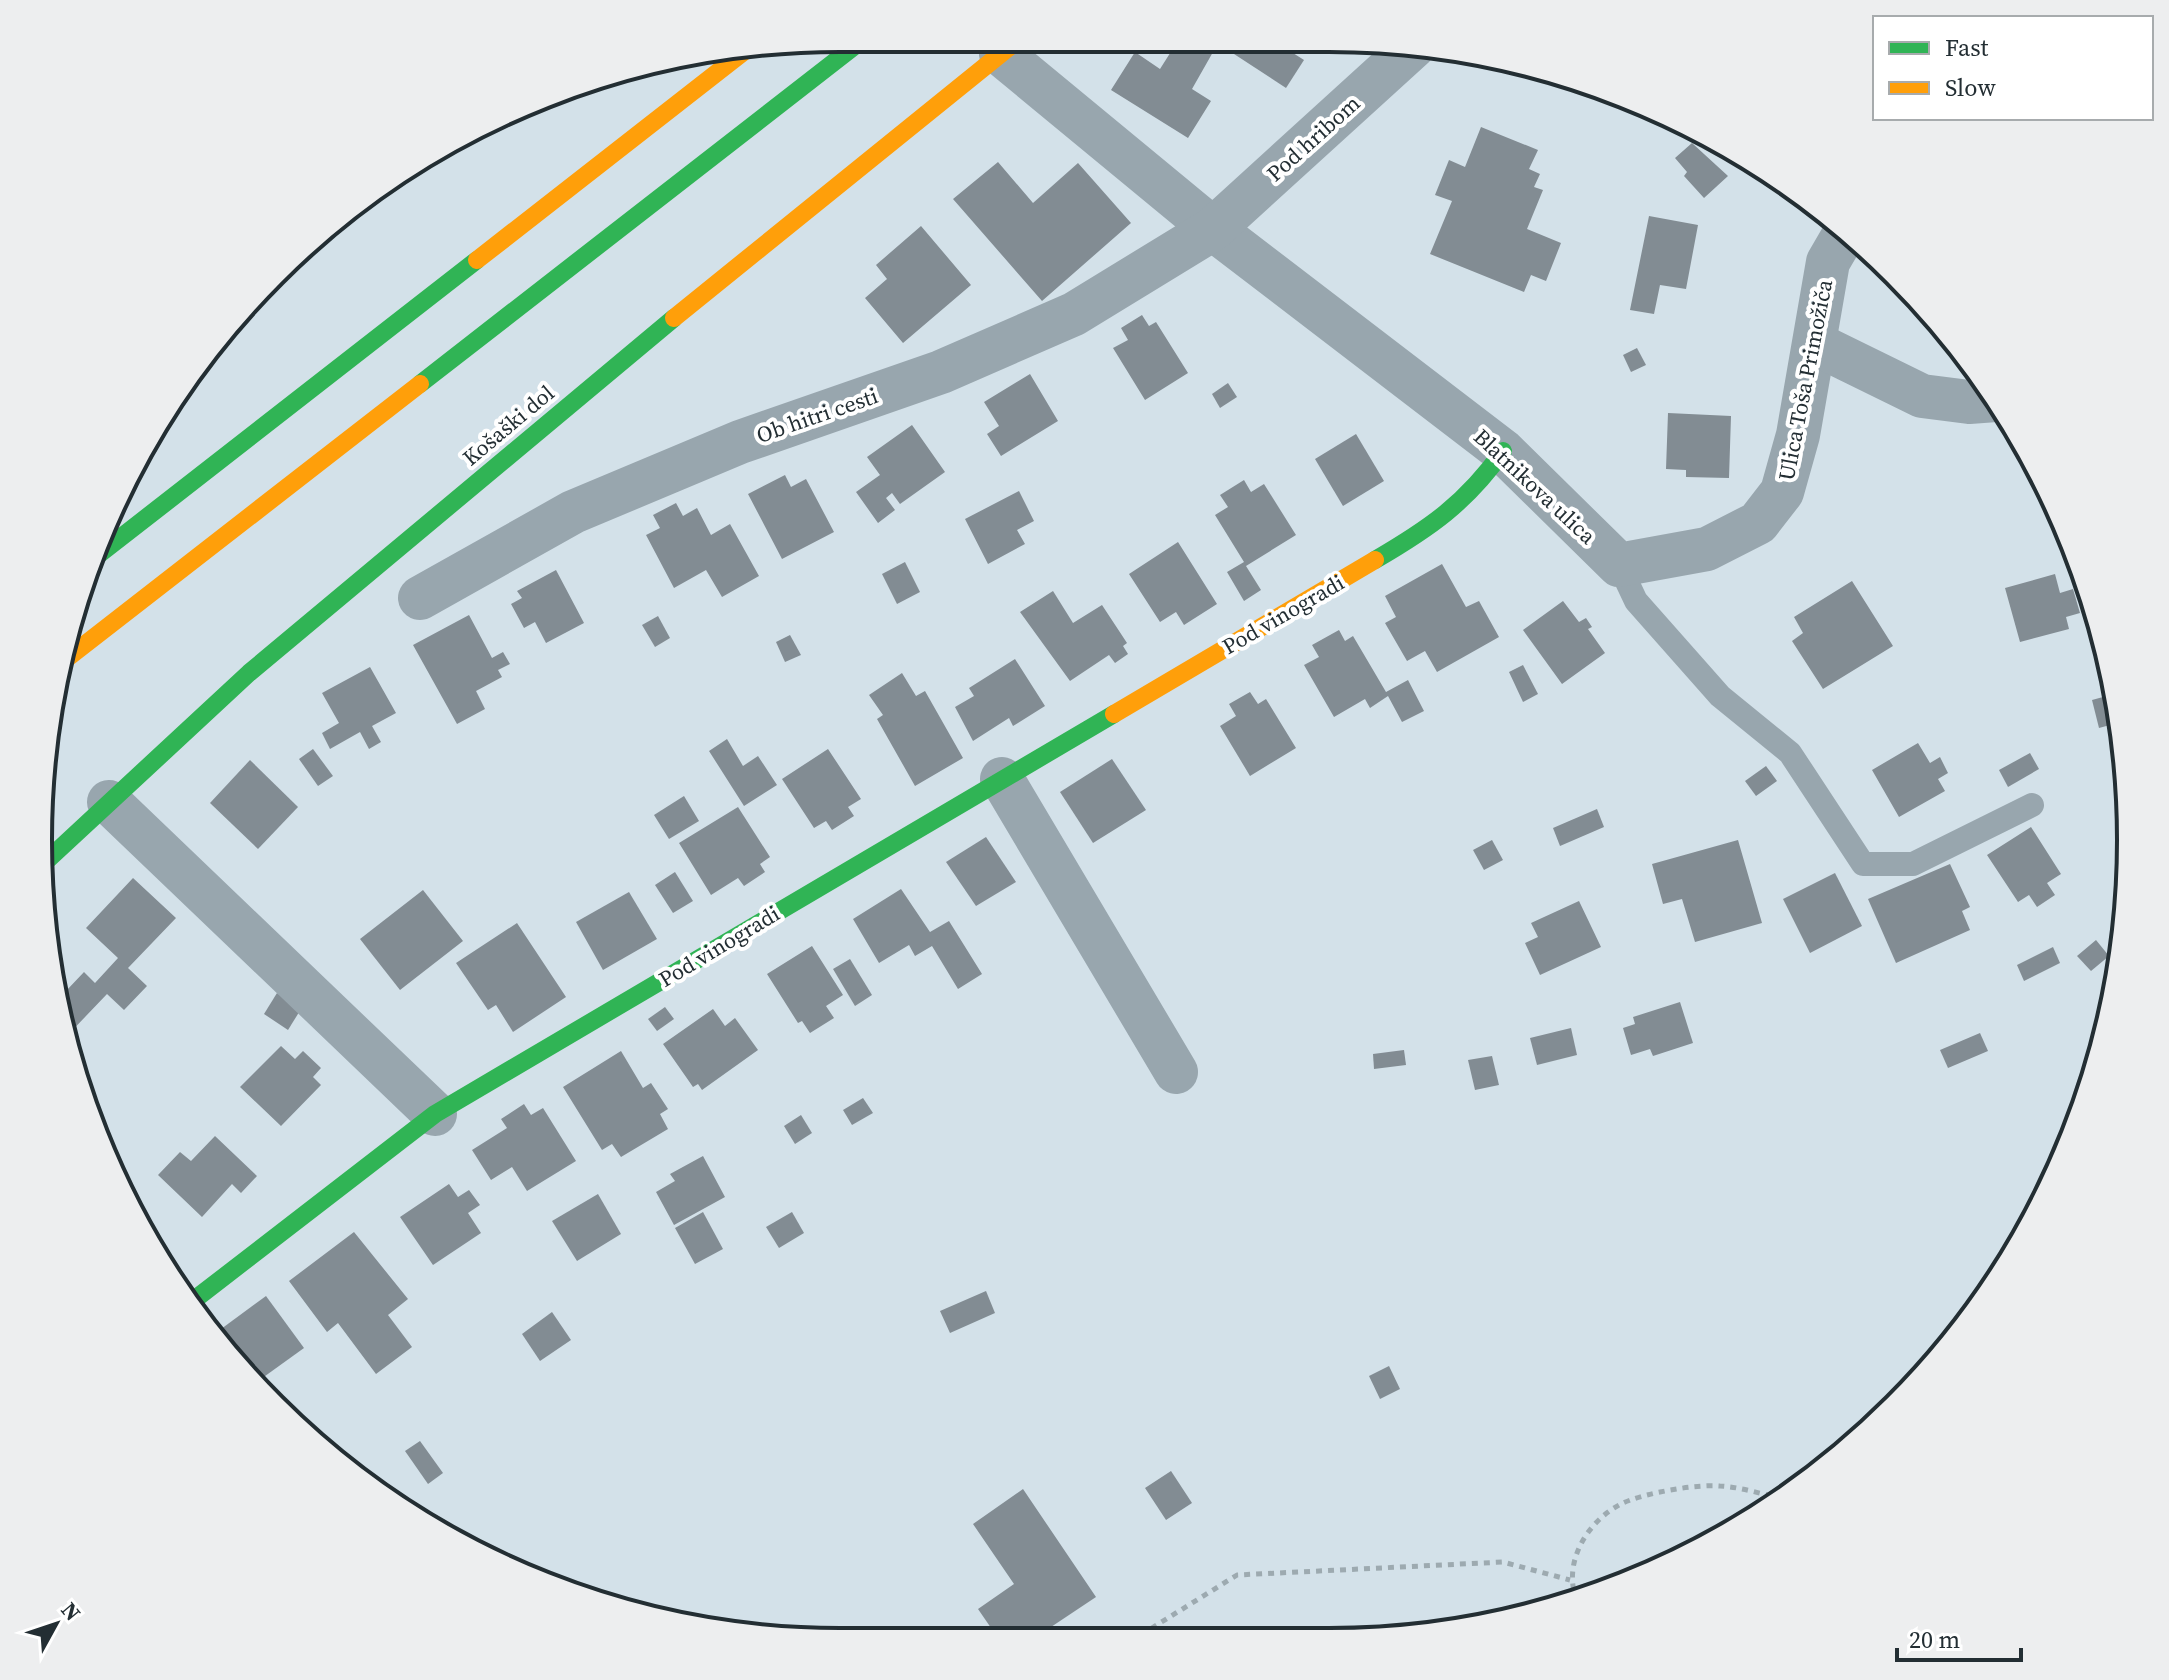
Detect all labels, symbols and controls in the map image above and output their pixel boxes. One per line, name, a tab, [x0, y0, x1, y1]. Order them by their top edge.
legend	[1873, 16, 2153, 120]
text: Fast	[1945, 31, 1989, 64]
text: Slow	[1945, 71, 1996, 104]
street label: Pod hribom	[1260, 88, 1366, 188]
street label: Ulica Toša Primožiča	[1771, 276, 1839, 483]
street label: Košaški dol	[456, 378, 560, 472]
street label: Ob hitri cesti	[752, 380, 882, 450]
street label: Blatnikova ulica	[1467, 422, 1603, 551]
street label: Pod vinogradi	[1217, 567, 1349, 661]
street label: Pod vinogradi	[653, 898, 785, 994]
north arrow	[16, 1584, 96, 1664]
text: N	[55, 1595, 88, 1627]
scale bar	[1897, 1612, 2021, 1662]
text: 20 m	[1909, 1623, 1960, 1656]

